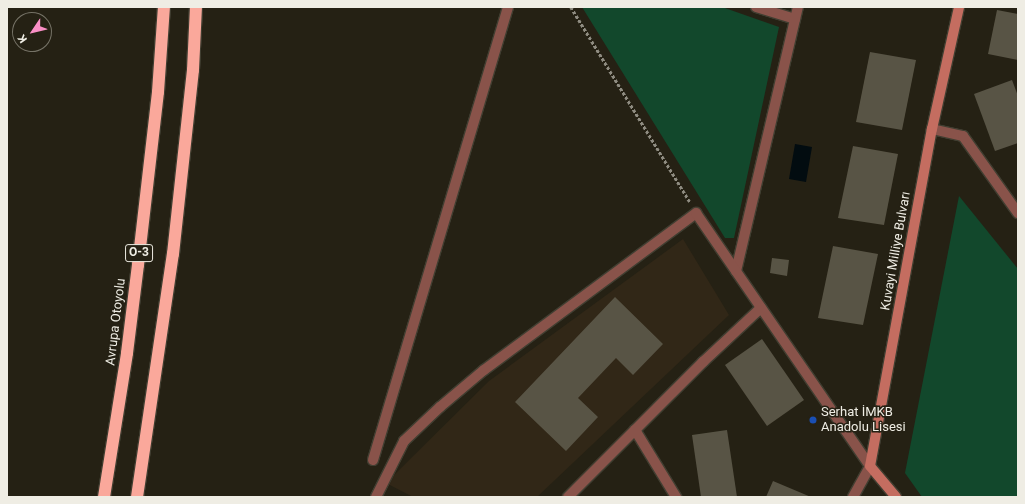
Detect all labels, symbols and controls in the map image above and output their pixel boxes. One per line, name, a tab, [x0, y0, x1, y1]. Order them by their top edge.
north arrow	[12, 12, 52, 52]
text: K	[15, 32, 30, 45]
street label: Kuvayi Milliye Bulvarı	[878, 190, 914, 312]
road number: O-3	[125, 243, 153, 263]
street label: Avrupa Otoyolu	[103, 277, 129, 367]
place label: Serhat İMKB Anadolu Lisesi	[821, 405, 906, 436]
marker: Serhat İMKB Anadolu Lisesi	[808, 415, 818, 425]

